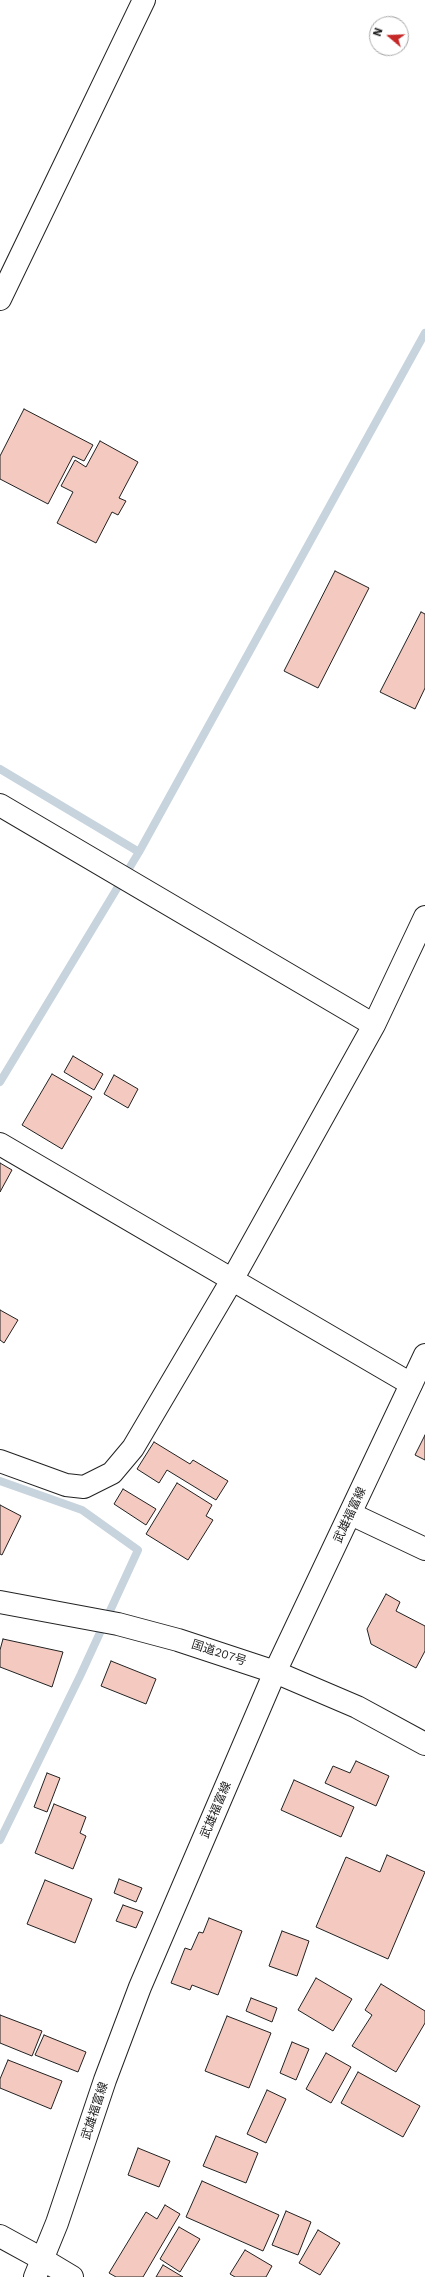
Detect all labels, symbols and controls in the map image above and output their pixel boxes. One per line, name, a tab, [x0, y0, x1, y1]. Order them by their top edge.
north arrow	[369, 16, 409, 56]
text: N	[371, 26, 386, 38]
street label: 武雄福富線	[331, 1485, 369, 1545]
street label: 国道207号	[190, 1637, 248, 1669]
street label: 武雄福富線	[198, 1780, 234, 1840]
street label: 武雄福富線	[79, 2080, 111, 2142]

